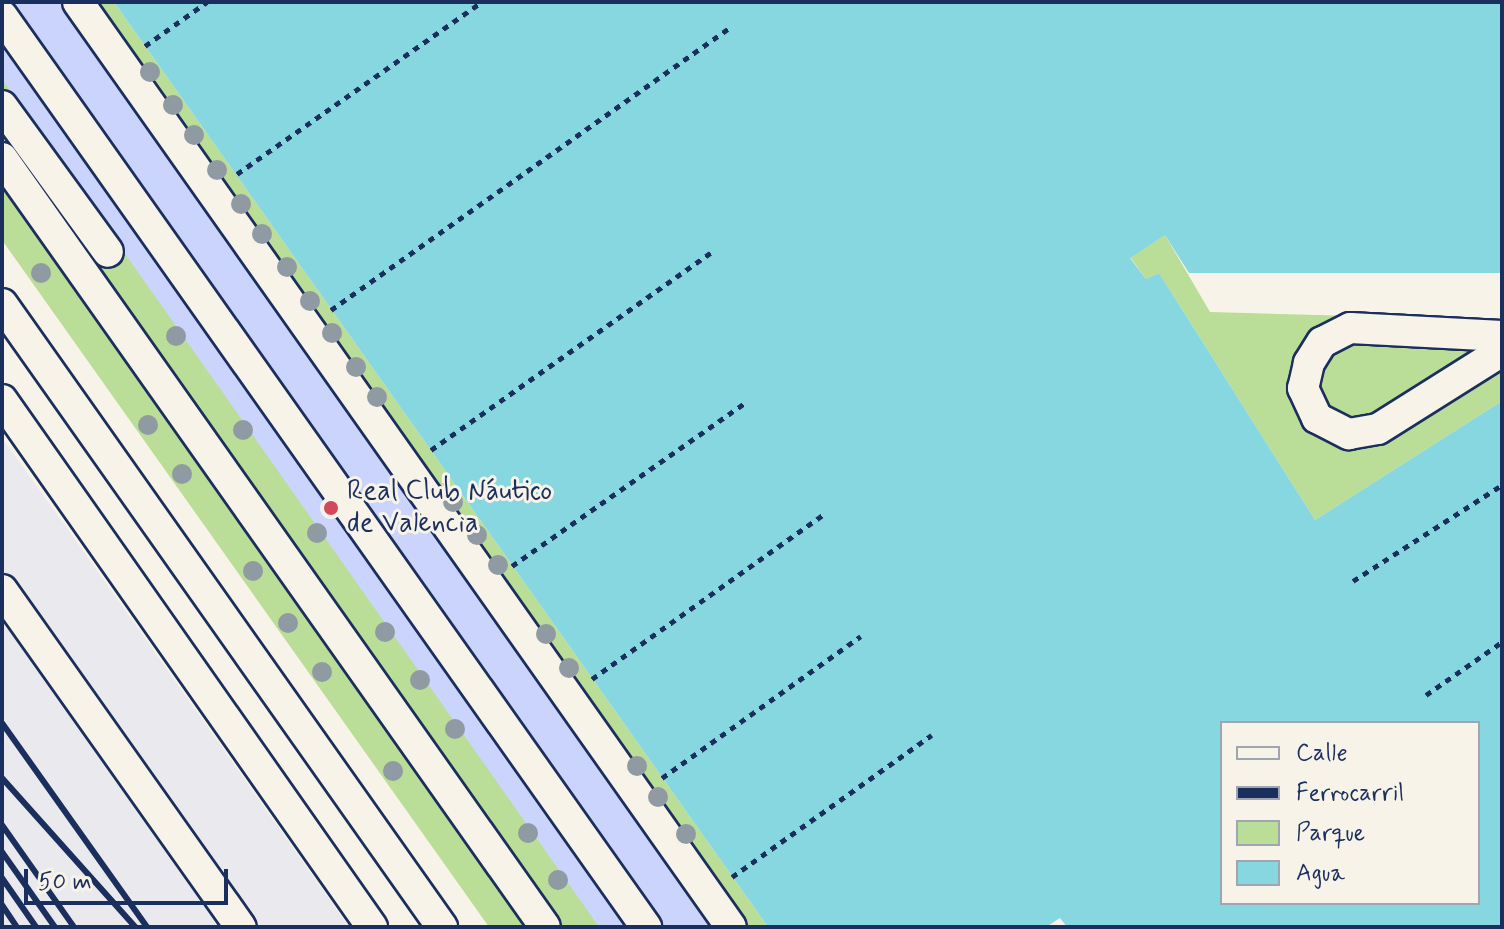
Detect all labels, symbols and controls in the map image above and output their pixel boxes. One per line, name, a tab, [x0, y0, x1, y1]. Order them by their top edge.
place label: Real Club Náutico de Valencia	[347, 475, 553, 541]
marker: Real Club Náutico de Valencia	[322, 499, 340, 517]
legend	[1220, 721, 1480, 905]
text: Calle	[1296, 738, 1348, 769]
text: Ferrocarril	[1296, 778, 1404, 809]
text: Parque	[1296, 818, 1365, 849]
scale bar	[28, 853, 232, 903]
text: Agua	[1296, 858, 1345, 889]
text: 50 m	[38, 867, 92, 898]

